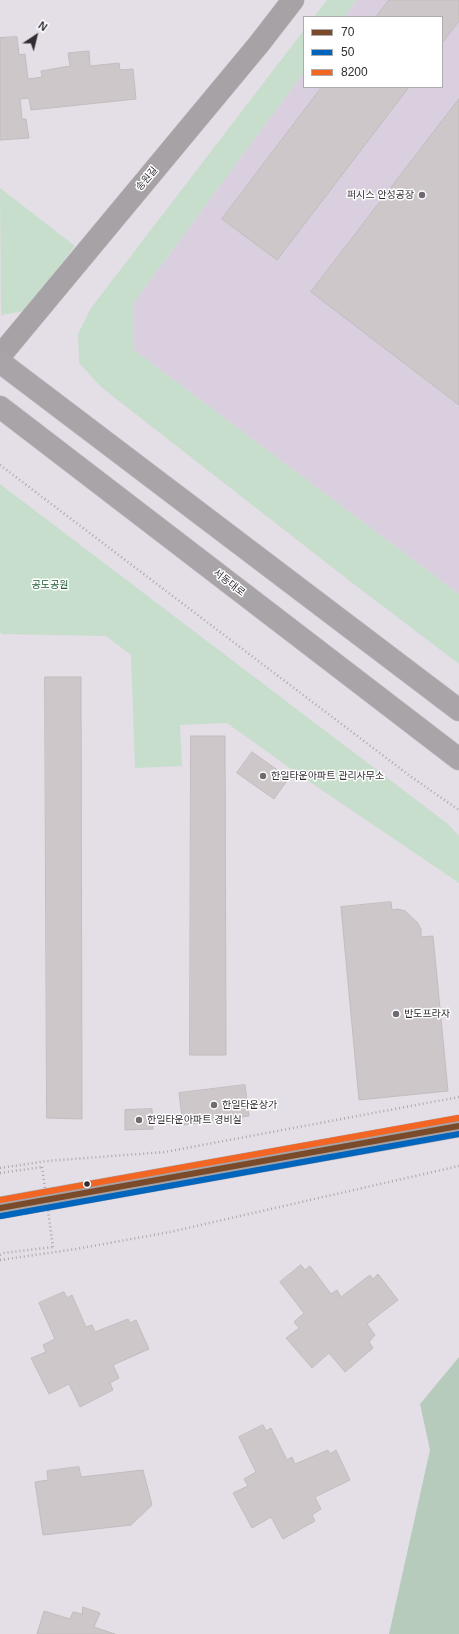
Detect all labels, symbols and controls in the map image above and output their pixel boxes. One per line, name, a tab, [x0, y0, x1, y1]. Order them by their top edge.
north arrow	[16, 16, 56, 56]
legend	[303, 16, 443, 88]
text: N	[36, 19, 50, 33]
text: 70	[341, 25, 354, 39]
text: 50	[341, 45, 354, 59]
text: 8200	[341, 65, 368, 79]
street label: 송원길	[134, 165, 160, 193]
place label: 퍼시스 안성공장	[347, 189, 414, 201]
marker: 퍼시스 안성공장	[417, 190, 427, 200]
street label: 서동대로	[211, 567, 247, 599]
park label: 공도공원	[32, 579, 68, 591]
place label: 한일타운아파트 관리사무소	[271, 770, 384, 782]
marker: 한일타운아파트 관리사무소	[258, 771, 268, 781]
place label: 반도프라자	[404, 1008, 450, 1020]
marker: 반도프라자	[391, 1009, 401, 1019]
place label: 한일타운상가	[222, 1099, 277, 1111]
marker: 한일타운상가	[209, 1100, 219, 1110]
place label: 한일타운아파트 경비실	[147, 1114, 242, 1126]
marker: 한일타운아파트 경비실	[134, 1115, 144, 1125]
unlabelled marker	[82, 1179, 92, 1189]

